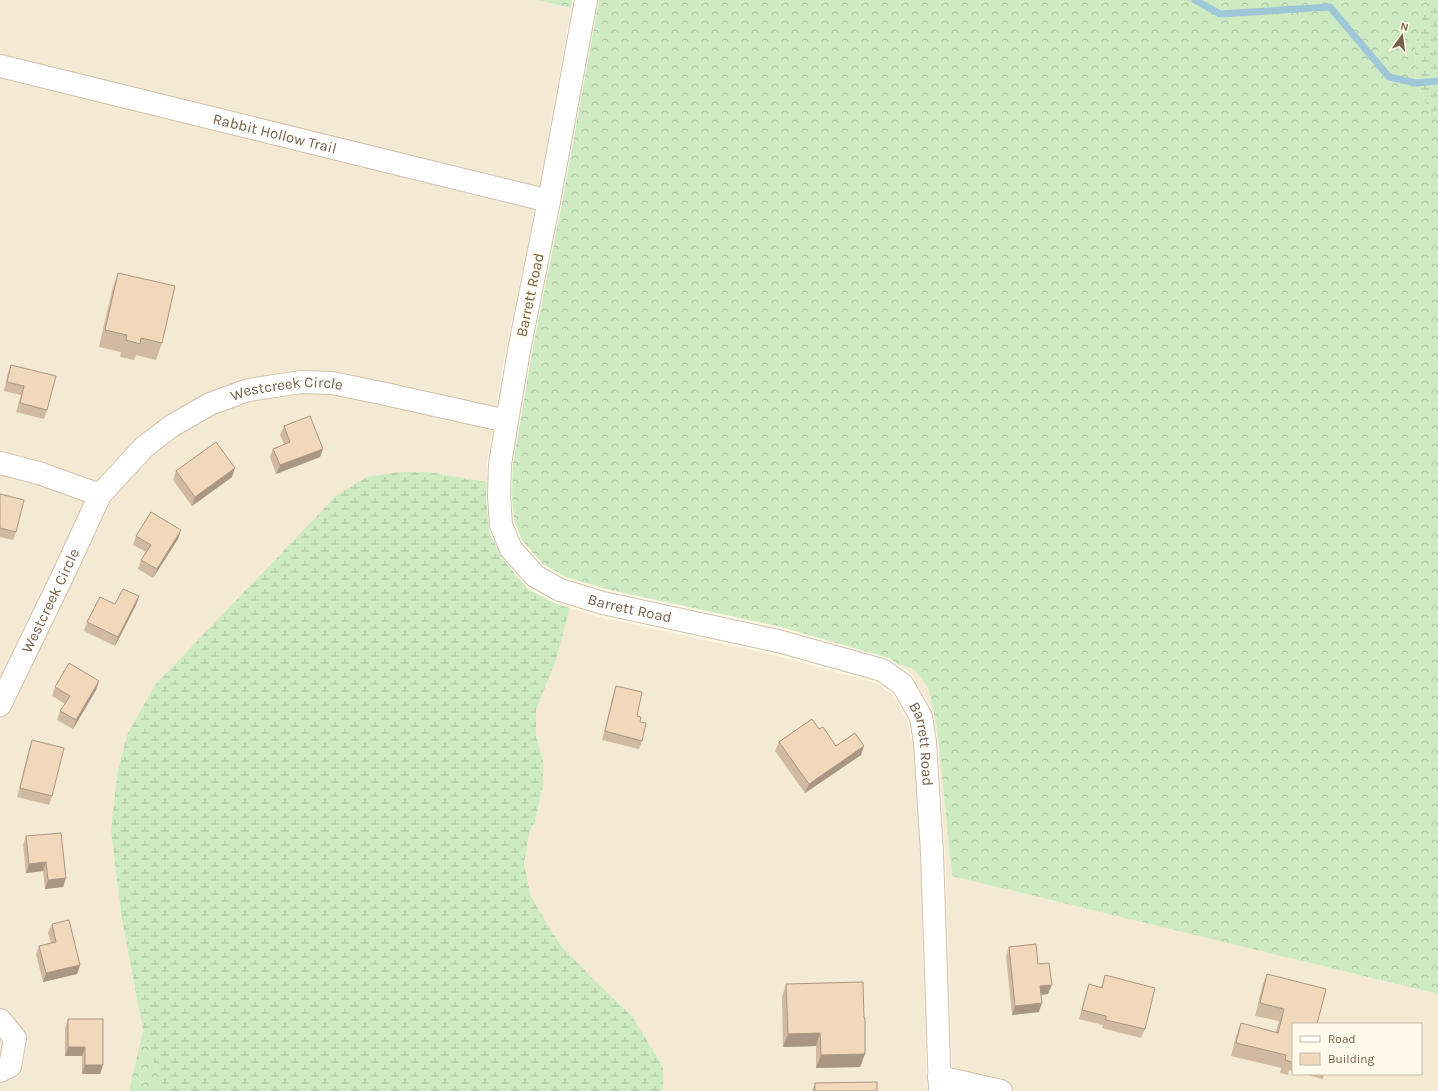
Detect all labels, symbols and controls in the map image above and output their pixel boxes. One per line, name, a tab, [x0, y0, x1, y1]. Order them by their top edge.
north arrow	[1382, 16, 1422, 56]
text: N	[1399, 20, 1410, 34]
street label: Rabbit Hollow Trail	[211, 110, 339, 157]
street label: Barrett Road	[512, 251, 548, 339]
street label: Westcreek Circle	[228, 373, 345, 405]
street label: Westcreek Circle	[18, 546, 83, 656]
street label: Barrett Road	[586, 590, 673, 627]
street label: Barrett Road	[905, 699, 937, 787]
legend	[1292, 1023, 1422, 1075]
text: Road	[1328, 1032, 1356, 1046]
text: Building	[1328, 1052, 1375, 1066]

